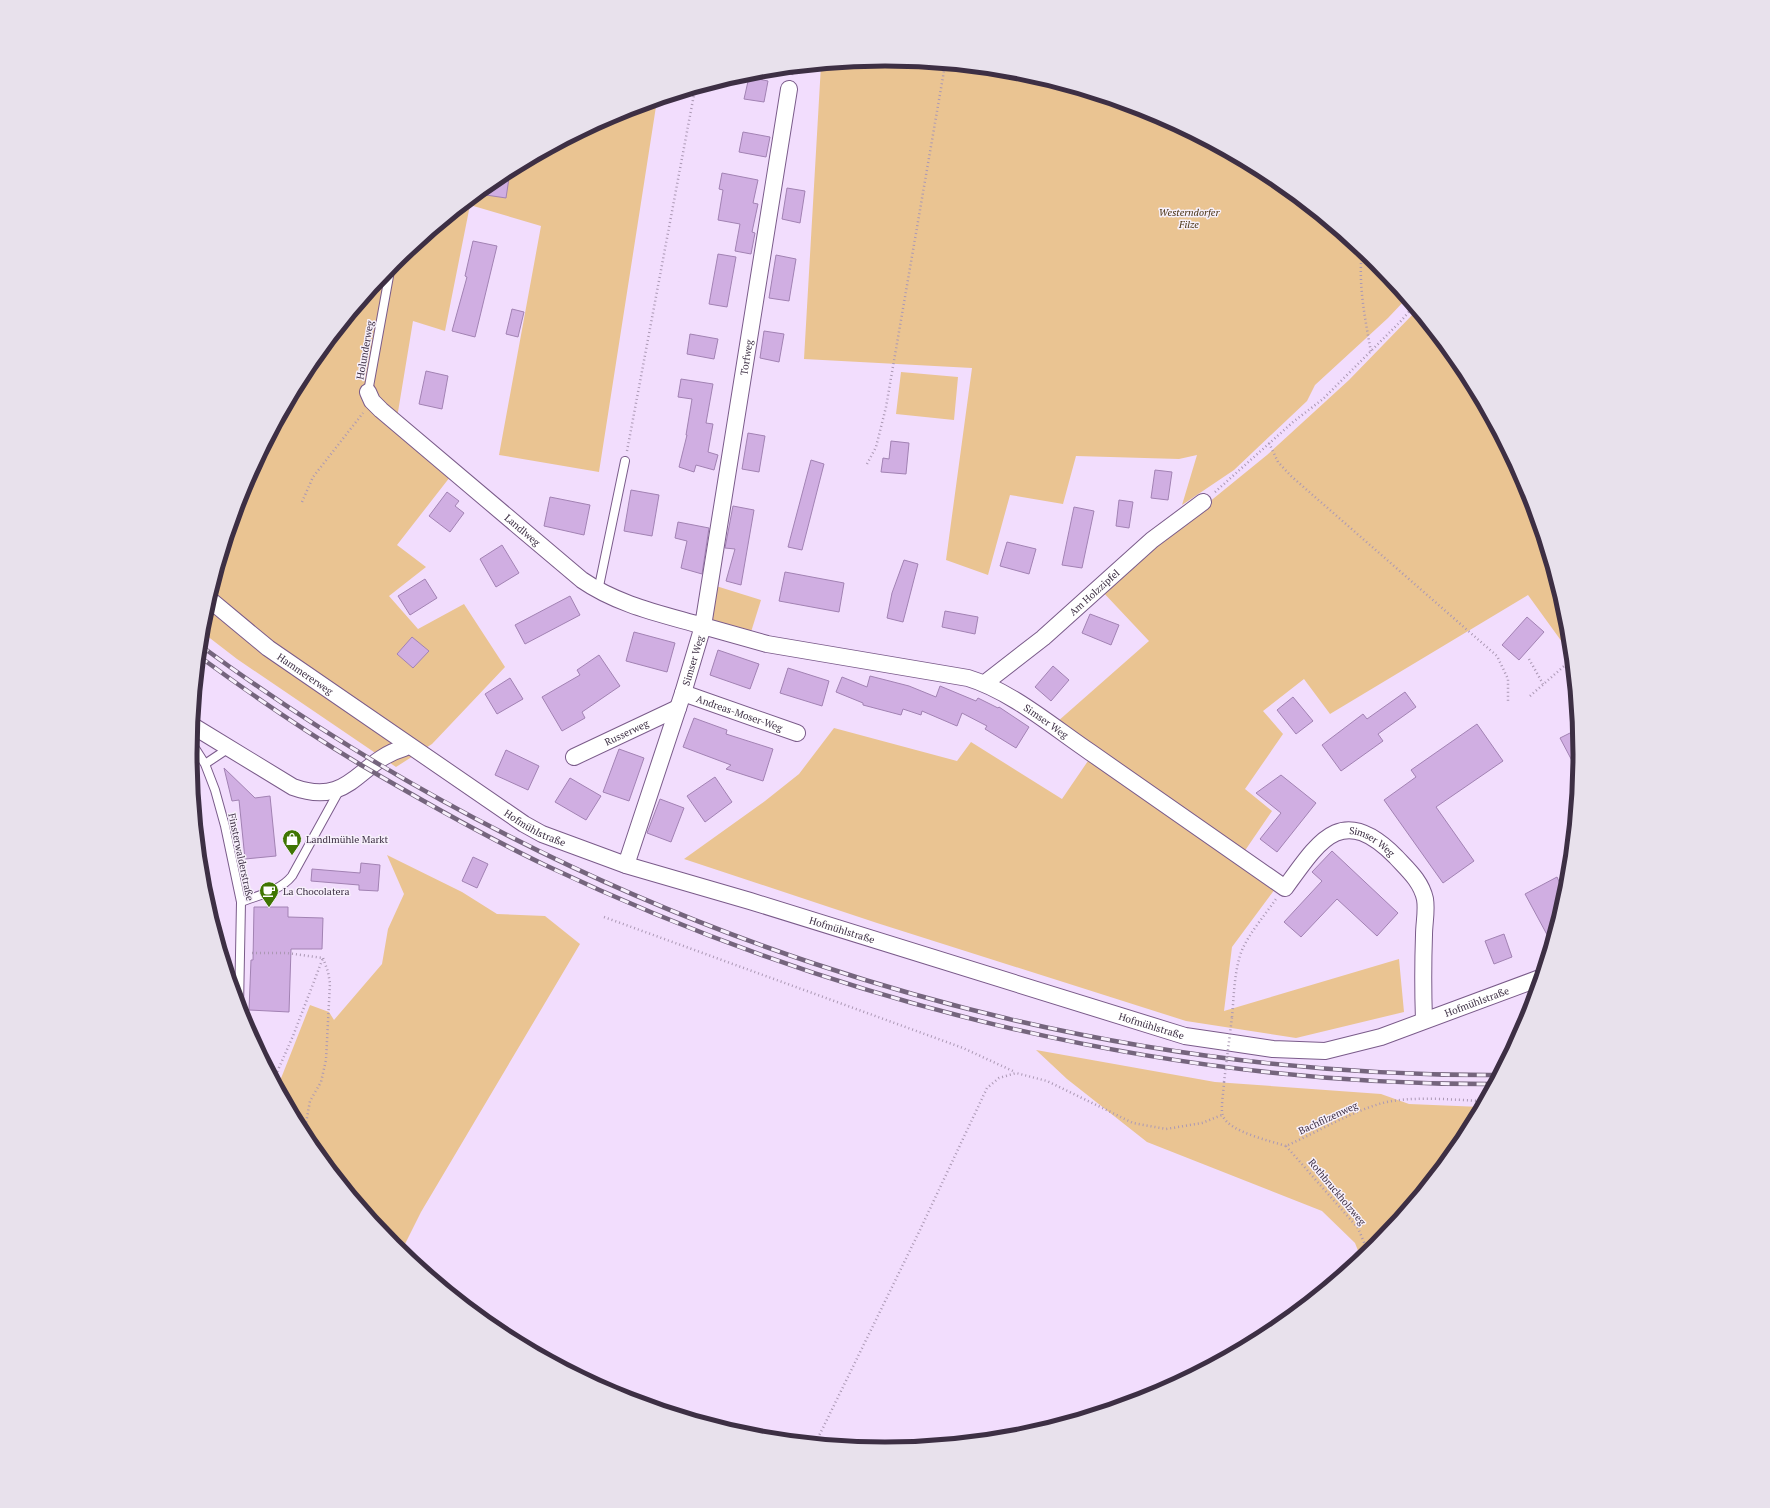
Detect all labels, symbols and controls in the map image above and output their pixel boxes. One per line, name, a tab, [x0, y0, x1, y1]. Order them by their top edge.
park label: Westerndorfer Filze	[1159, 206, 1220, 231]
street label: Holunderweg	[353, 319, 377, 380]
street label: Torfweg	[737, 338, 755, 376]
street label: Landlweg	[502, 511, 544, 549]
street label: Am Holzzipfel	[1066, 566, 1122, 618]
street label: Simser Weg	[679, 633, 706, 687]
street label: Hammererweg	[275, 650, 336, 698]
street label: Andreas-Moser-Weg	[695, 692, 785, 734]
street label: Simser Weg	[1021, 701, 1072, 742]
street label: Russerweg	[602, 716, 651, 748]
street label: Hofmühlstraße	[502, 806, 568, 849]
street label: Finsterwalderstraße	[225, 812, 257, 902]
street label: Simser Weg	[1349, 824, 1398, 860]
shop icon: Landlmühle Markt	[281, 828, 303, 856]
place label: Landlmühle Markt	[306, 833, 388, 846]
cafe icon: La Chocolatera	[258, 880, 280, 908]
place label: La Chocolatera	[283, 885, 350, 898]
street label: Hofmühlstraße	[808, 913, 876, 946]
street label: Hofmühlstraße	[1443, 984, 1511, 1019]
street label: Hofmühlstraße	[1117, 1009, 1186, 1042]
street label: Bachfilzenweg	[1296, 1098, 1360, 1137]
street label: Rothbruckholzweg	[1305, 1156, 1369, 1228]

